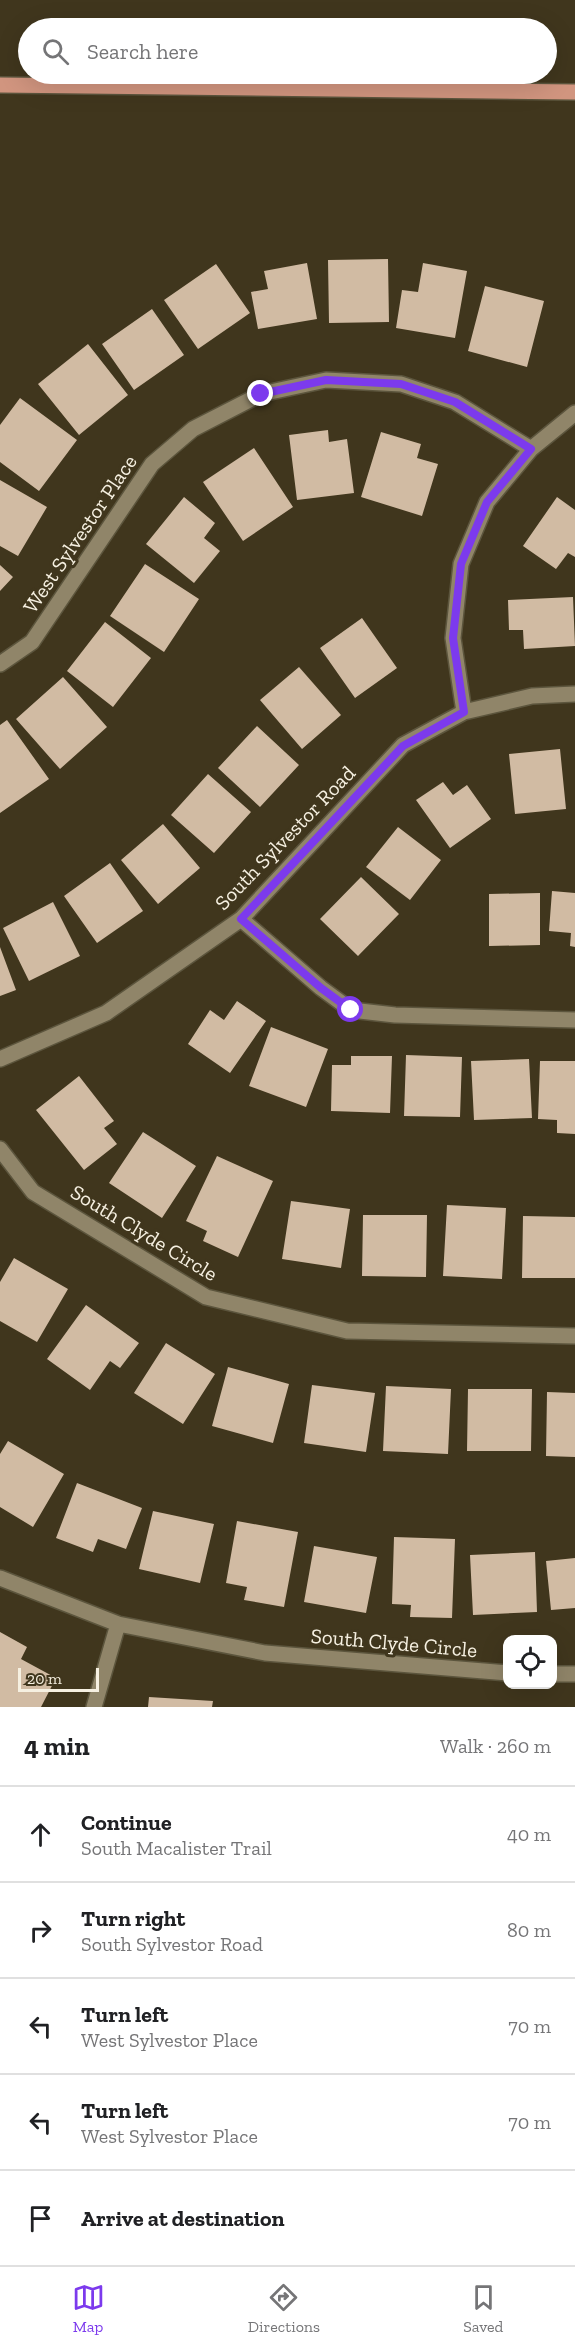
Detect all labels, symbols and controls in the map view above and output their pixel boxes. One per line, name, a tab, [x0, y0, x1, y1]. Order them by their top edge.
search box	[18, 18, 557, 84]
icon: search	[39, 35, 72, 68]
text: Search here	[87, 38, 198, 65]
route end	[247, 380, 273, 406]
street label: West Sylvestor Place	[17, 450, 142, 618]
street label: South Sylvestor Road	[209, 760, 360, 915]
route start	[337, 996, 363, 1022]
street label: South Clyde Circle	[66, 1179, 222, 1286]
street label: South Clyde Circle	[310, 1623, 478, 1662]
map controls	[503, 1635, 557, 1689]
button: locate	[503, 1635, 557, 1689]
scale bar	[18, 1665, 99, 1692]
text: 20 m	[27, 1669, 62, 1688]
text: 4 min	[24, 1730, 90, 1762]
text: Walk · 260 m	[440, 1734, 551, 1758]
text: Continue	[81, 1809, 172, 1836]
icon: ahead	[24, 1818, 57, 1851]
text: 40 m	[507, 1822, 551, 1846]
text: South Macalister Trail	[81, 1836, 272, 1860]
text: Turn right	[81, 1905, 185, 1932]
icon: right	[24, 1914, 57, 1947]
text: 80 m	[507, 1918, 551, 1942]
text: South Sylvestor Road	[81, 1932, 263, 1956]
text: Turn left	[81, 2001, 168, 2028]
icon: left	[24, 2010, 57, 2043]
text: 70 m	[508, 2014, 551, 2038]
text: West Sylvestor Place	[81, 2028, 258, 2052]
text: Turn left	[81, 2097, 168, 2124]
icon: left	[24, 2106, 57, 2139]
text: 70 m	[508, 2110, 551, 2134]
text: West Sylvestor Place	[81, 2124, 258, 2148]
icon: arrive	[24, 2202, 57, 2235]
text: Arrive at destination	[81, 2205, 284, 2232]
tab: Map	[72, 2281, 105, 2336]
tab: Directions	[248, 2281, 320, 2336]
tab: Saved	[463, 2281, 503, 2336]

